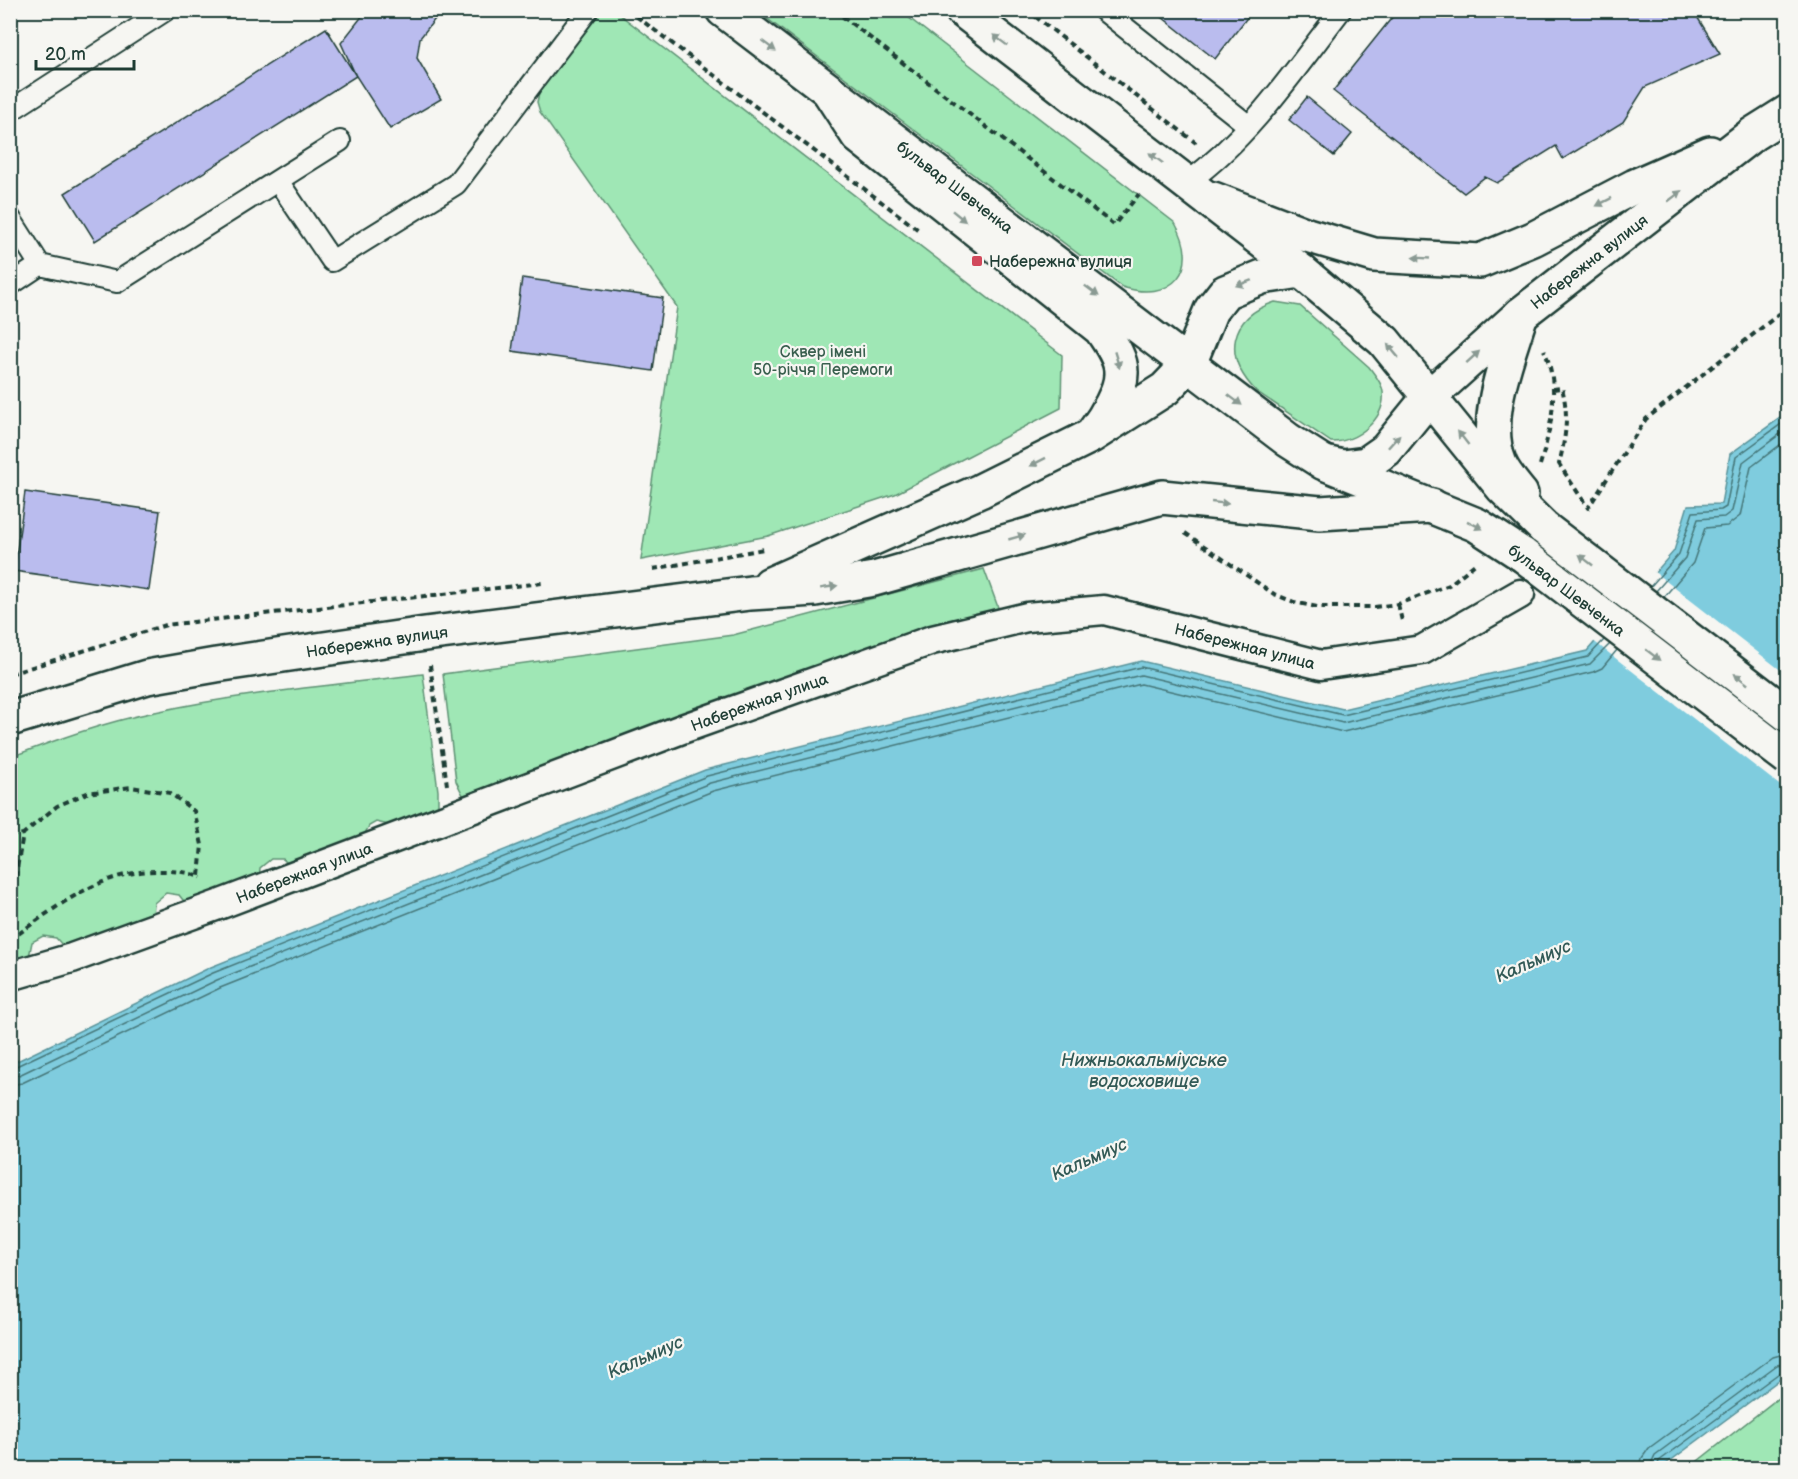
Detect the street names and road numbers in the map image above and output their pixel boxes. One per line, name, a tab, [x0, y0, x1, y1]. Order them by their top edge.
street label: бульвар Шевченка	[893, 138, 1017, 239]
street label: Набережна вулиця	[1527, 211, 1652, 314]
street label: бульвар Шевченка	[1504, 541, 1629, 642]
street label: Набережная улица	[1172, 620, 1317, 674]
street label: Набережна вулиця	[305, 623, 449, 663]
street label: Набережная улица	[689, 670, 831, 736]
street label: Набережная улица	[234, 839, 376, 908]

